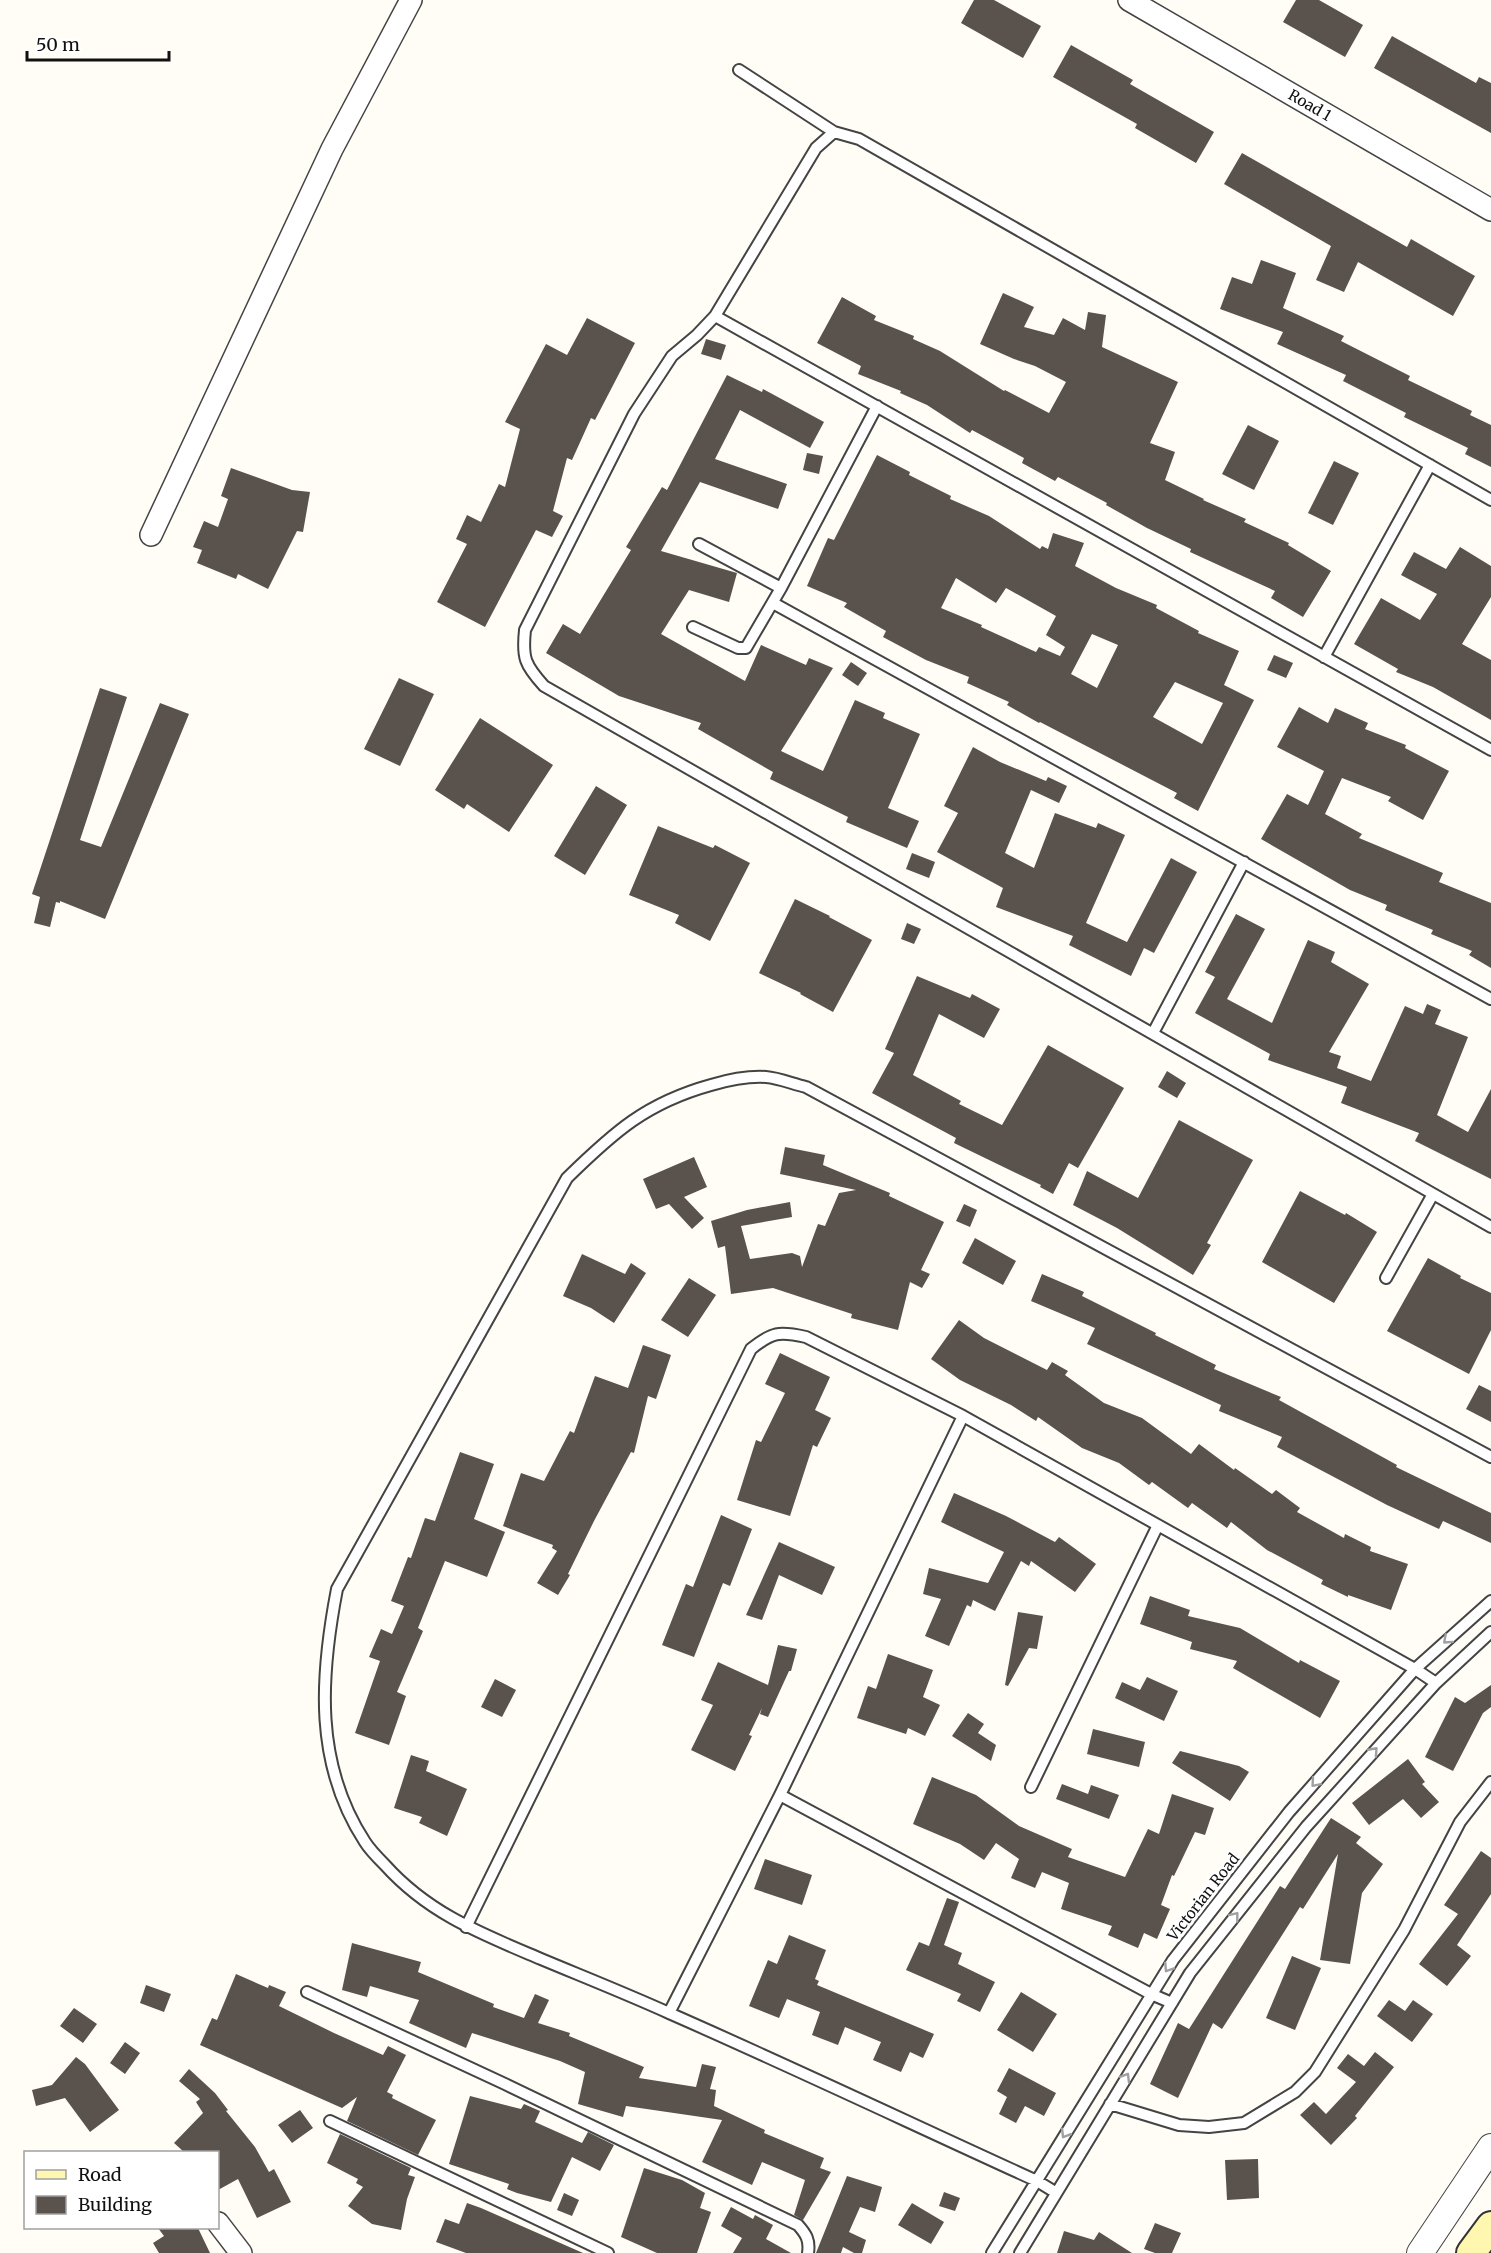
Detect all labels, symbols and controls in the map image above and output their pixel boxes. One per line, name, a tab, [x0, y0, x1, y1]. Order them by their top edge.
scale bar	[27, 24, 170, 62]
text: 50 m	[36, 33, 80, 56]
street label: Road 1	[1285, 85, 1335, 125]
one-way arrow	[1444, 1633, 1454, 1644]
one-way arrow	[1367, 1747, 1378, 1758]
one-way arrow	[1311, 1776, 1322, 1786]
street label: Victorian Road	[1162, 1849, 1243, 1945]
one-way arrow	[1228, 1912, 1239, 1923]
one-way arrow	[1163, 1962, 1175, 1972]
one-way arrow	[1119, 2073, 1131, 2083]
one-way arrow	[1061, 2128, 1073, 2138]
legend	[24, 2151, 219, 2229]
text: Road	[78, 2163, 122, 2186]
text: Building	[78, 2193, 152, 2216]

